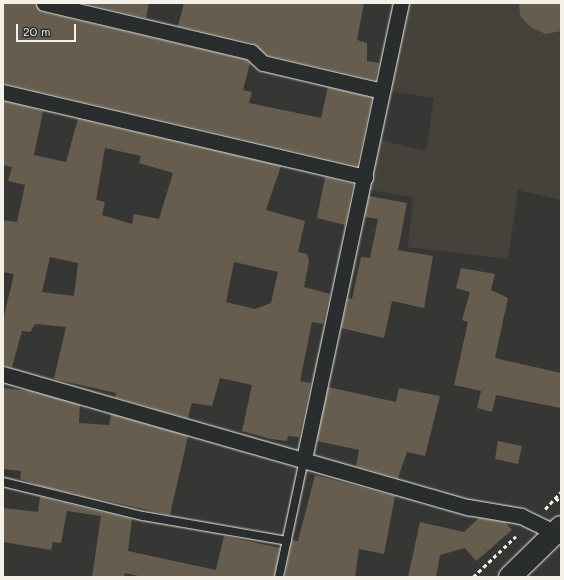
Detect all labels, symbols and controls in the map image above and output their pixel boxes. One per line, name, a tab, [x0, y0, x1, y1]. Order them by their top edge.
scale bar	[18, 16, 78, 42]
text: 20 m	[23, 23, 51, 39]

